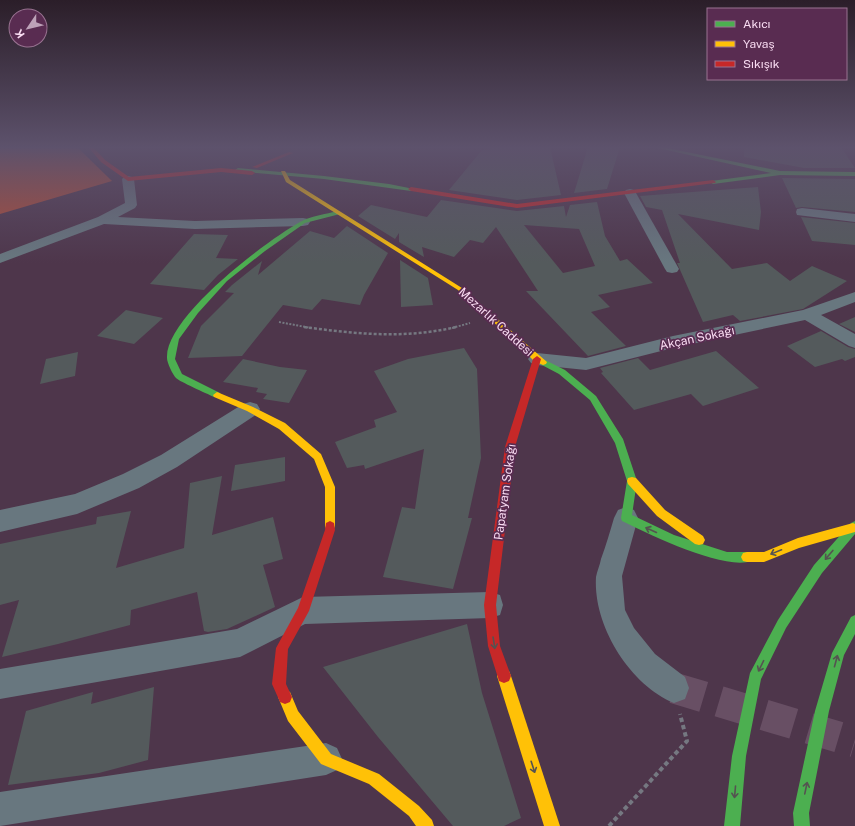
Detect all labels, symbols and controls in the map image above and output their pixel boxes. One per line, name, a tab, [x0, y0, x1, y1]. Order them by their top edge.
north arrow	[8, 8, 48, 48]
legend	[707, 8, 847, 80]
text: Akıcı	[743, 17, 771, 31]
text: K	[13, 27, 27, 40]
text: Yavaş	[743, 37, 775, 51]
text: Sıkışık	[743, 57, 780, 71]
street label: Mezarlık Caddesi	[456, 285, 536, 359]
street label: Akçan Sokağı	[658, 323, 736, 353]
street label: Papatyam Sokağı	[491, 443, 519, 541]
one-way arrow	[646, 526, 658, 533]
one-way arrow	[770, 549, 782, 557]
one-way arrow	[825, 550, 834, 561]
one-way arrow	[490, 636, 498, 649]
one-way arrow	[833, 655, 840, 668]
one-way arrow	[757, 659, 764, 671]
one-way arrow	[530, 761, 537, 774]
one-way arrow	[803, 781, 811, 794]
one-way arrow	[732, 785, 739, 798]

